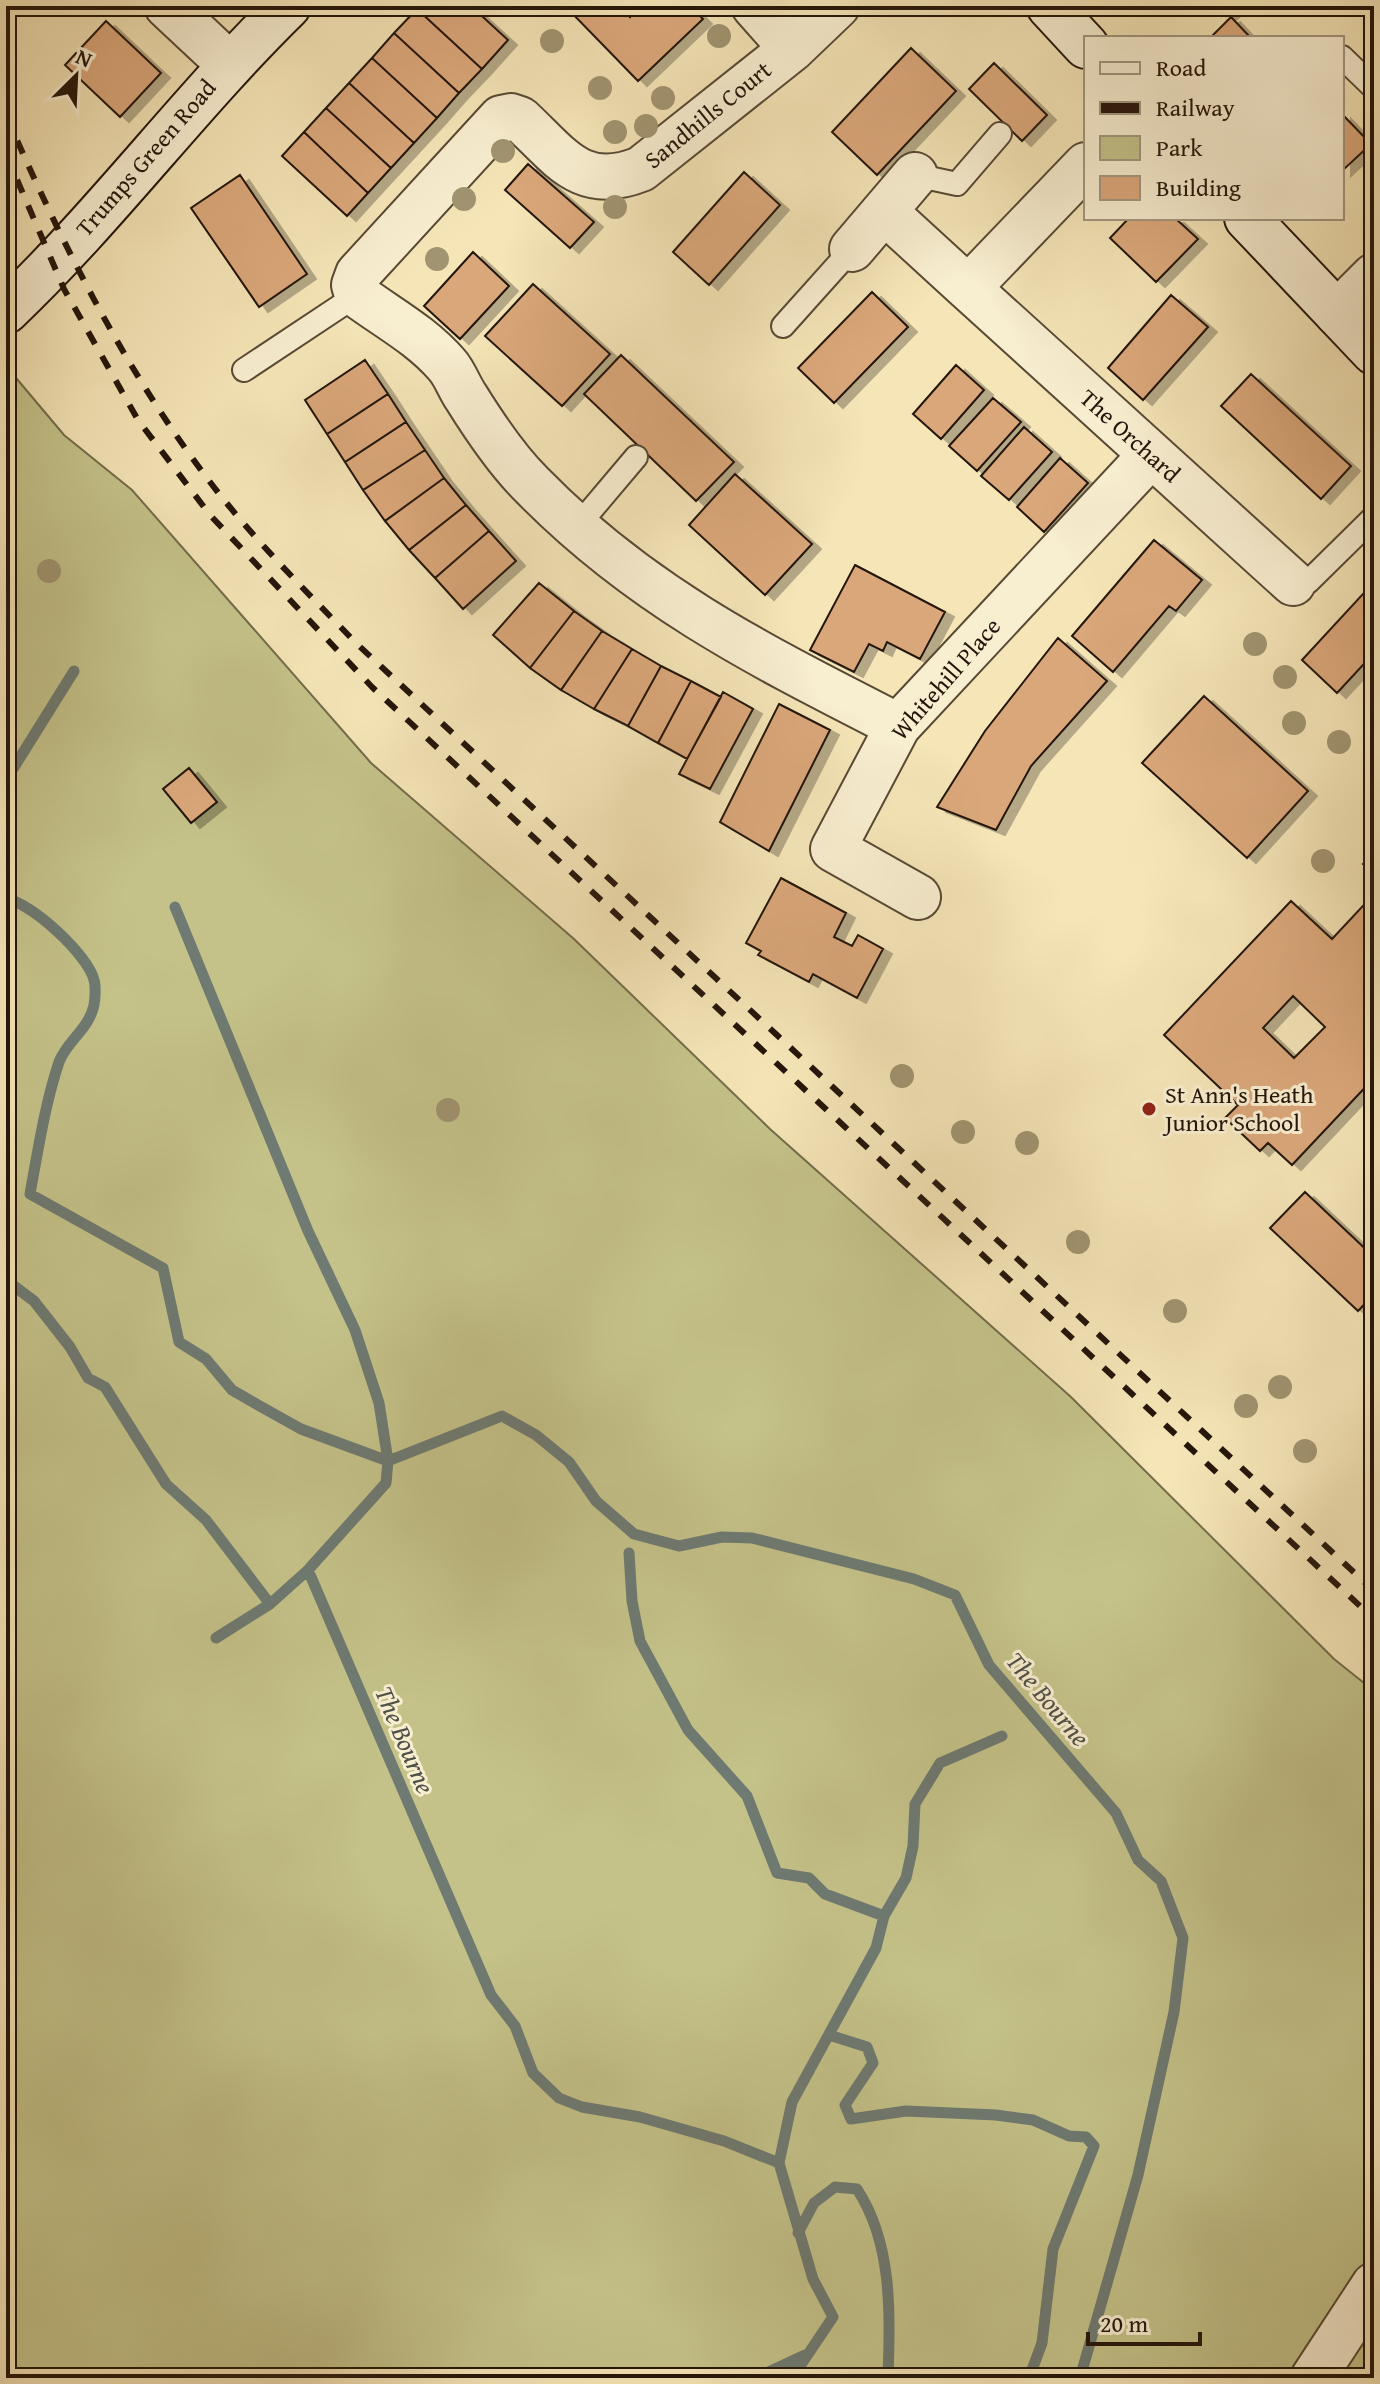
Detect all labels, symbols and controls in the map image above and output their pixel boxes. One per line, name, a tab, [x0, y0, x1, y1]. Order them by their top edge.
north arrow	[36, 36, 116, 116]
legend	[1084, 36, 1344, 220]
text: N	[71, 40, 98, 75]
text: Road	[1156, 50, 1206, 85]
street label: Sandhills Court	[637, 52, 779, 177]
street label: Trumps Green Road	[67, 71, 224, 244]
text: Railway	[1156, 90, 1235, 125]
text: Park	[1156, 130, 1203, 165]
text: Building	[1156, 170, 1241, 205]
street label: The Orchard	[1072, 381, 1189, 491]
street label: Whitehill Place	[882, 610, 1009, 748]
place label: St Ann's Heath Junior School	[1162, 1077, 1314, 1140]
marker: St Ann's Heath Junior School	[1140, 1100, 1158, 1118]
water label: The Bourne	[997, 1643, 1100, 1755]
water label: The Bourne	[365, 1680, 446, 1800]
scale bar	[1088, 2296, 1200, 2346]
text: 20 m	[1100, 2306, 1148, 2341]

